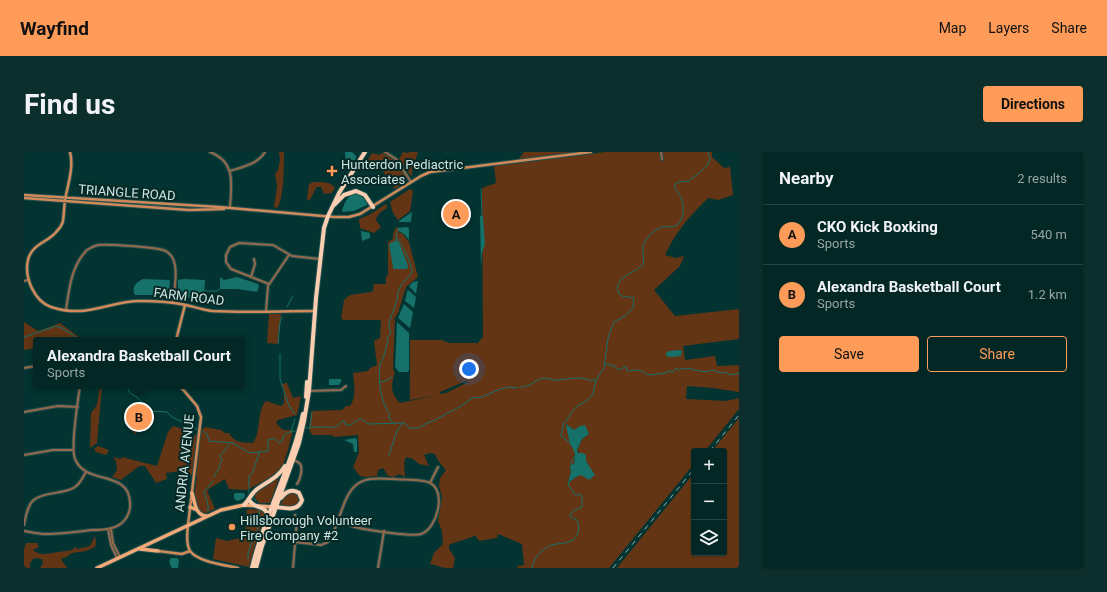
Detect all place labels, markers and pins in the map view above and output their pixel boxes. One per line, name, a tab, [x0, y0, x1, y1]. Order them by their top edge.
place label: Hunterdon Pediactric Associates	[341, 157, 463, 187]
marker: Hunterdon Pediactric Associates	[326, 165, 338, 177]
pin: A	[443, 199, 469, 229]
pin: B	[126, 402, 152, 432]
place label: Hillsborough Volunteer Fire Company #2	[240, 513, 373, 543]
marker: Hillsborough Volunteer Fire Company #2	[227, 522, 237, 532]

